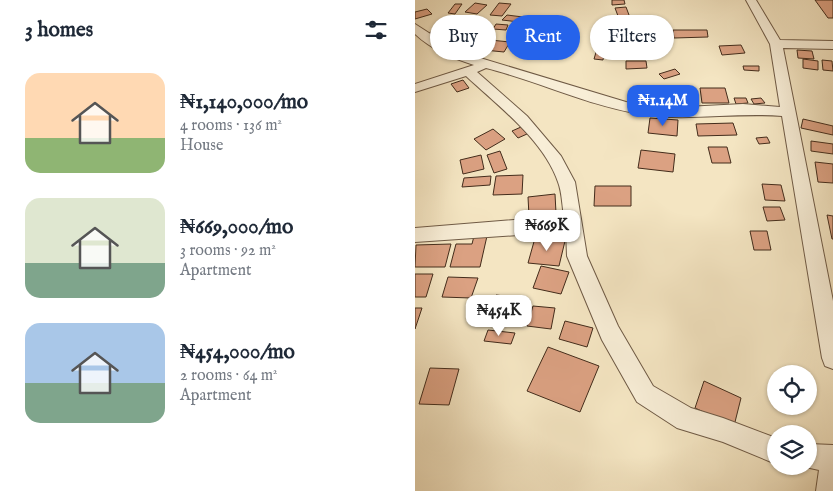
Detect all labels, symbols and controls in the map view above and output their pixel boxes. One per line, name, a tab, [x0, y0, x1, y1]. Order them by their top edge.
chip: Buy	[430, 15, 496, 60]
chip: Rent	[506, 15, 580, 60]
chip: Filters	[590, 15, 674, 60]
icon: filters	[362, 16, 390, 44]
text: 3 homes	[25, 17, 93, 44]
pin: ₦1.14M	[622, 84, 704, 127]
text: ₦1,140,000/mo	[180, 89, 308, 116]
text: ₦1.14M	[638, 91, 688, 111]
icon: home	[65, 93, 125, 153]
text: 4 rooms · 136 m²	[180, 116, 282, 136]
text: House	[180, 136, 223, 156]
pin: ₦669K	[512, 210, 582, 252]
text: ₦669,000/mo	[180, 214, 293, 241]
text: ₦669K	[525, 216, 569, 236]
icon: home	[65, 218, 125, 278]
text: 3 rooms · 92 m²	[180, 241, 276, 261]
text: Apartment	[180, 261, 251, 281]
pin: ₦454K	[464, 294, 534, 337]
text: ₦454K	[477, 301, 521, 321]
text: ₦454,000/mo	[180, 339, 295, 366]
icon: home	[65, 343, 125, 403]
map controls	[767, 365, 817, 475]
button: locate	[767, 365, 817, 415]
text: 2 rooms · 64 m²	[180, 366, 278, 386]
text: Apartment	[180, 386, 251, 406]
button: layers	[767, 425, 817, 475]

